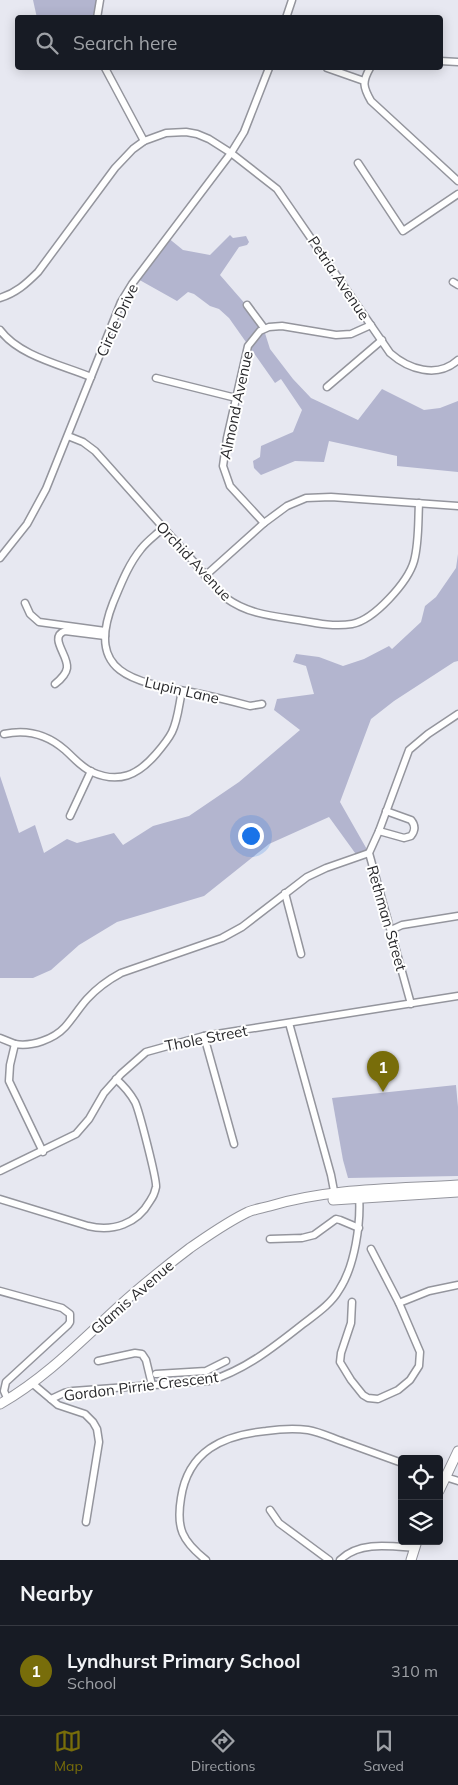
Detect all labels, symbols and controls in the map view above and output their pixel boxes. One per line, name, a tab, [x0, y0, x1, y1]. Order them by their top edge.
search box	[15, 15, 443, 70]
icon: search	[33, 29, 61, 57]
text: Search here	[73, 31, 177, 55]
street label: Petria Avenue	[304, 232, 374, 324]
street label: Circle Drive	[92, 280, 142, 360]
street label: Almond Avenue	[215, 349, 257, 461]
street label: Orchid Avenue	[152, 517, 236, 605]
street label: Lupin Lane	[143, 672, 221, 708]
your location	[238, 823, 264, 849]
street label: Rethman Street	[363, 863, 411, 973]
street label: Thole Street	[163, 1021, 249, 1055]
pin: 1	[367, 1051, 399, 1092]
street label: Glamis Avenue	[87, 1256, 177, 1338]
street label: Gordon Pirrie Crescent	[63, 1367, 219, 1405]
map controls	[398, 1455, 443, 1545]
button: locate	[398, 1455, 443, 1500]
button: layers	[398, 1500, 443, 1545]
text: Nearby	[20, 1580, 93, 1606]
text: Lyndhurst Primary School	[67, 1649, 300, 1673]
text: 1	[31, 1661, 41, 1681]
text: 310 m	[391, 1661, 438, 1681]
text: School	[67, 1673, 116, 1693]
tab: Map	[54, 1727, 83, 1775]
tab: Directions	[191, 1727, 256, 1775]
tab: Saved	[364, 1727, 404, 1775]

